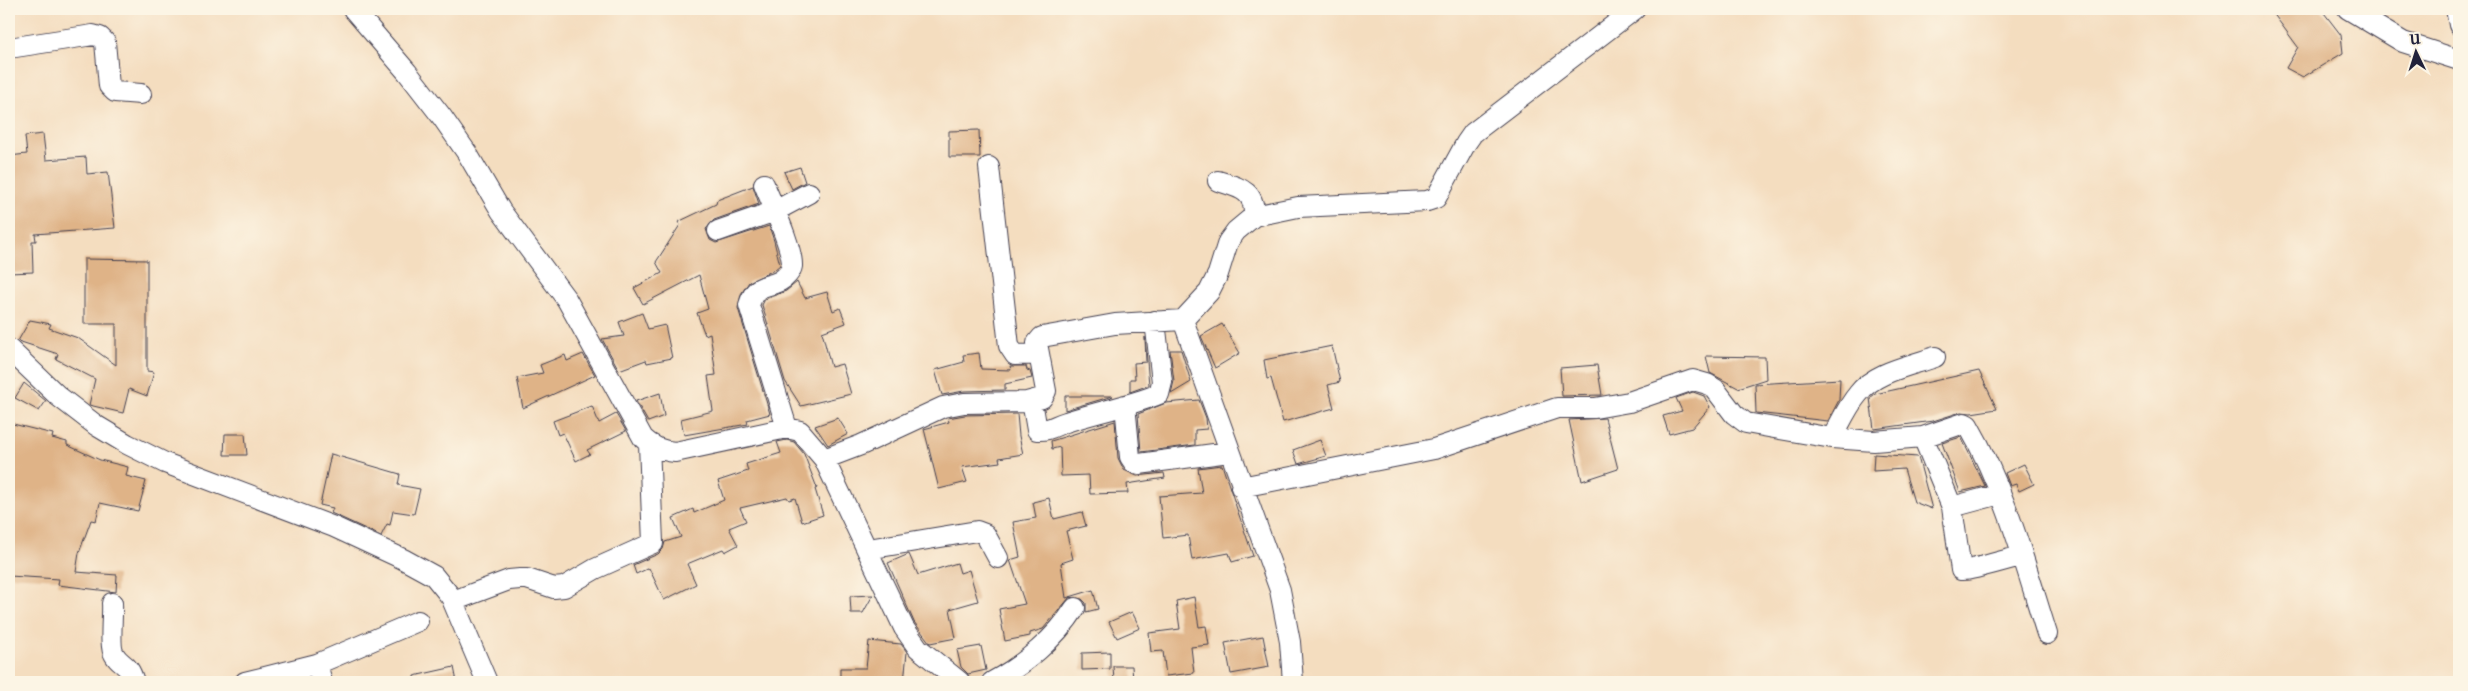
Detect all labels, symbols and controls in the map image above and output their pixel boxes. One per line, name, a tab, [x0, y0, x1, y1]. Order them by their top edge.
north arrow	[2390, 28, 2440, 78]
text: U	[2408, 31, 2421, 48]

